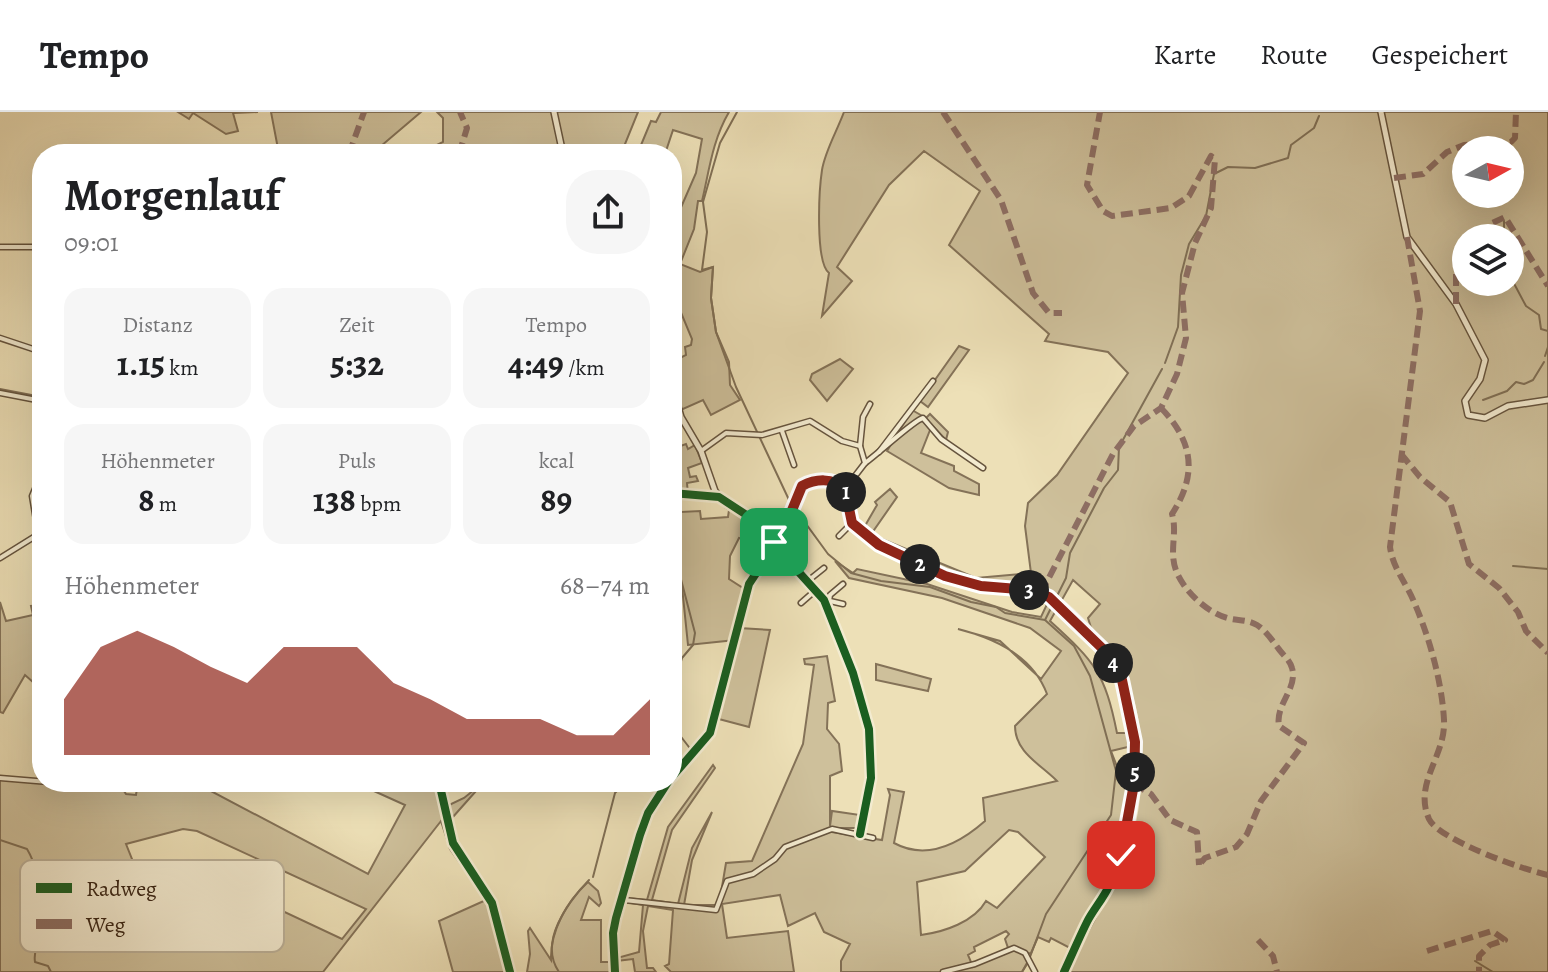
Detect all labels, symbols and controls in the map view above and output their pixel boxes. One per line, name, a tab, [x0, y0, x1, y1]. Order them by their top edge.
text: Tempo	[40, 29, 149, 81]
text: Karte	[1153, 36, 1216, 74]
text: Route	[1260, 36, 1328, 74]
text: Gespeichert	[1372, 36, 1508, 74]
north arrow	[1452, 136, 1524, 208]
map controls	[1452, 136, 1524, 296]
text: Morgenlauf	[64, 165, 280, 225]
button: share	[566, 170, 650, 254]
button: layers	[1452, 224, 1524, 296]
text: 09:01	[64, 225, 119, 260]
text: Distanz	[123, 310, 193, 340]
text: Zeit	[339, 310, 375, 340]
text: Tempo	[526, 310, 587, 340]
text: 1.15	[117, 340, 165, 387]
text: 5:32	[330, 340, 384, 387]
text: 4:49	[508, 340, 564, 387]
text: km	[165, 353, 199, 383]
text: /km	[564, 353, 605, 383]
text: Höhenmeter	[100, 446, 215, 476]
text: Puls	[338, 446, 376, 476]
text: kcal	[539, 446, 574, 476]
pin: 1	[826, 472, 866, 512]
text: 8	[138, 476, 154, 523]
text: 138	[313, 476, 356, 523]
text: 89	[540, 476, 572, 523]
text: 1	[842, 477, 850, 507]
text: m	[154, 489, 177, 519]
text: bpm	[356, 489, 401, 519]
pin	[740, 508, 808, 576]
icon: arrive	[752, 520, 796, 564]
pin: 2	[900, 544, 940, 584]
text: 2	[915, 549, 925, 579]
text: Höhenmeter	[64, 568, 199, 603]
text: 68–74 m	[560, 568, 650, 603]
pin: 3	[1009, 570, 1049, 610]
text: 3	[1024, 575, 1034, 605]
pin: 4	[1093, 643, 1133, 683]
text: 4	[1108, 648, 1118, 678]
pin: 5	[1115, 752, 1155, 792]
text: 5	[1130, 757, 1140, 787]
pin	[1087, 821, 1155, 889]
icon: check	[1099, 833, 1143, 877]
legend	[20, 860, 284, 952]
text: Radweg	[86, 874, 157, 904]
text: Weg	[85, 910, 126, 940]

